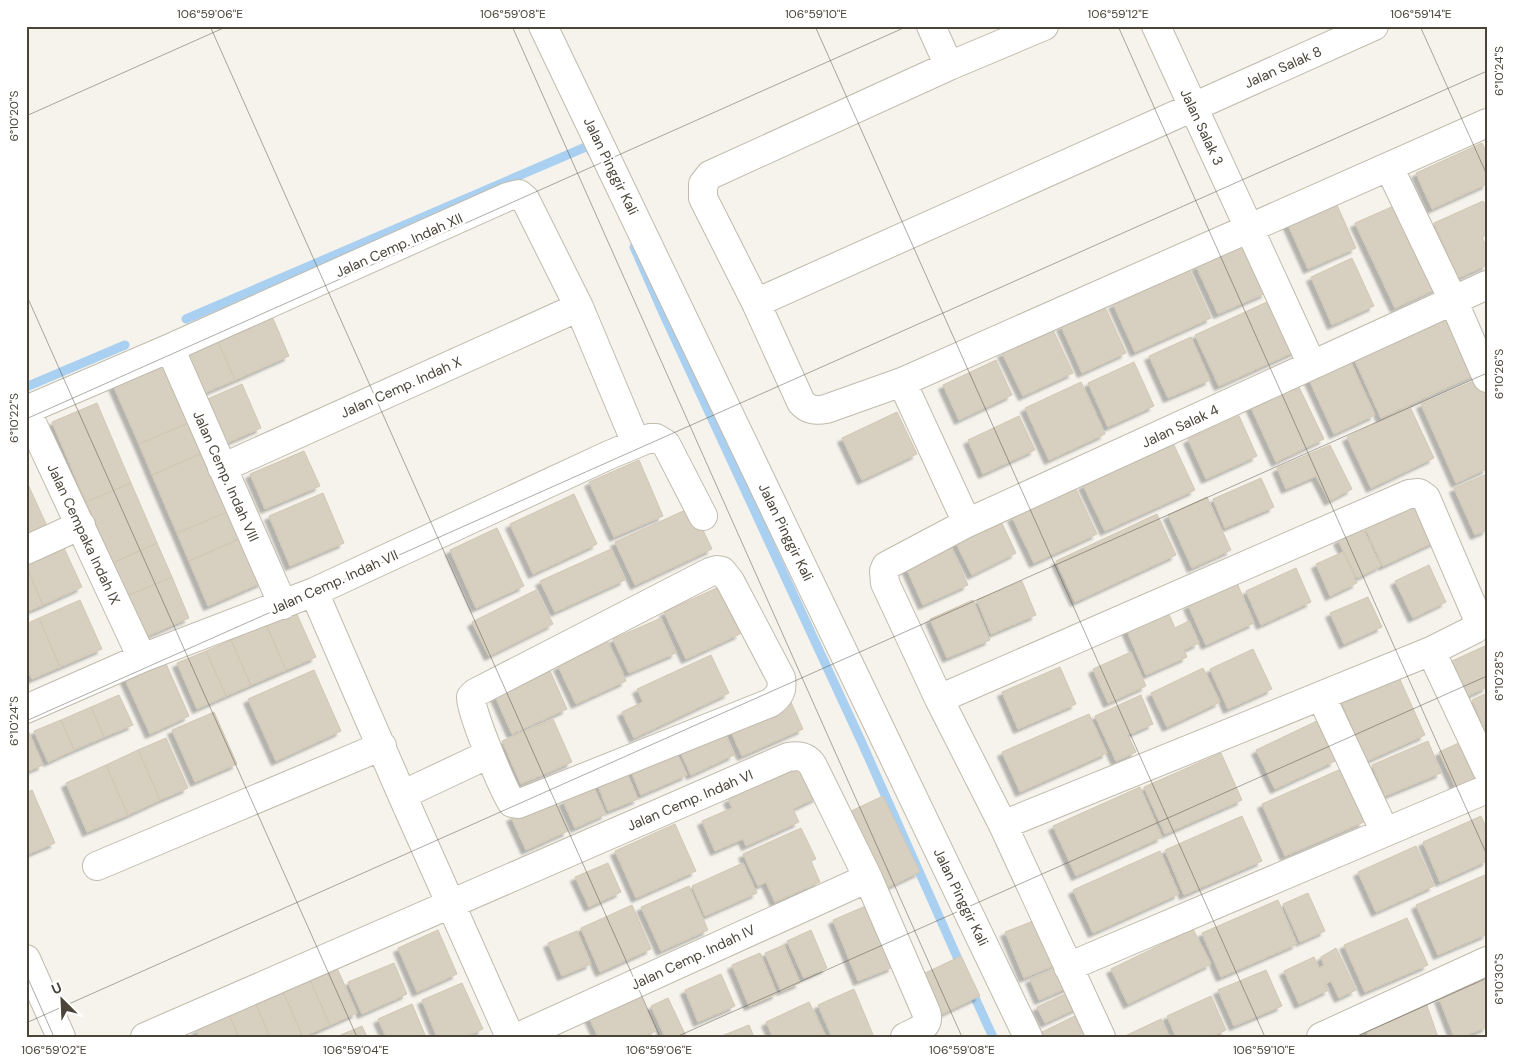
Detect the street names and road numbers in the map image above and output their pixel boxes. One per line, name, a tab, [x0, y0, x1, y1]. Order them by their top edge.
street label: Jalan Salak 8	[1241, 42, 1325, 92]
street label: Jalan Salak 3	[1176, 86, 1228, 168]
street label: Jalan Pinggir Kali	[580, 114, 642, 218]
street label: Jalan Cemp. Indah XII	[333, 209, 465, 281]
street label: Jalan Cemp. Indah X	[338, 352, 464, 422]
street label: Jalan Salak 4	[1139, 400, 1222, 452]
street label: Jalan Cemp. Indah VIII	[189, 408, 263, 544]
street label: Jalan Cempaka Indah IX	[43, 461, 125, 607]
street label: Jalan Pinggir Kali	[755, 480, 817, 584]
street label: Jalan Cemp. Indah VII	[267, 546, 401, 618]
street label: Jalan Cemp. Indah VI	[624, 765, 756, 835]
street label: Jalan Pinggir Kali	[930, 845, 992, 949]
street label: Jalan Cemp. Indah IV	[628, 920, 759, 994]

